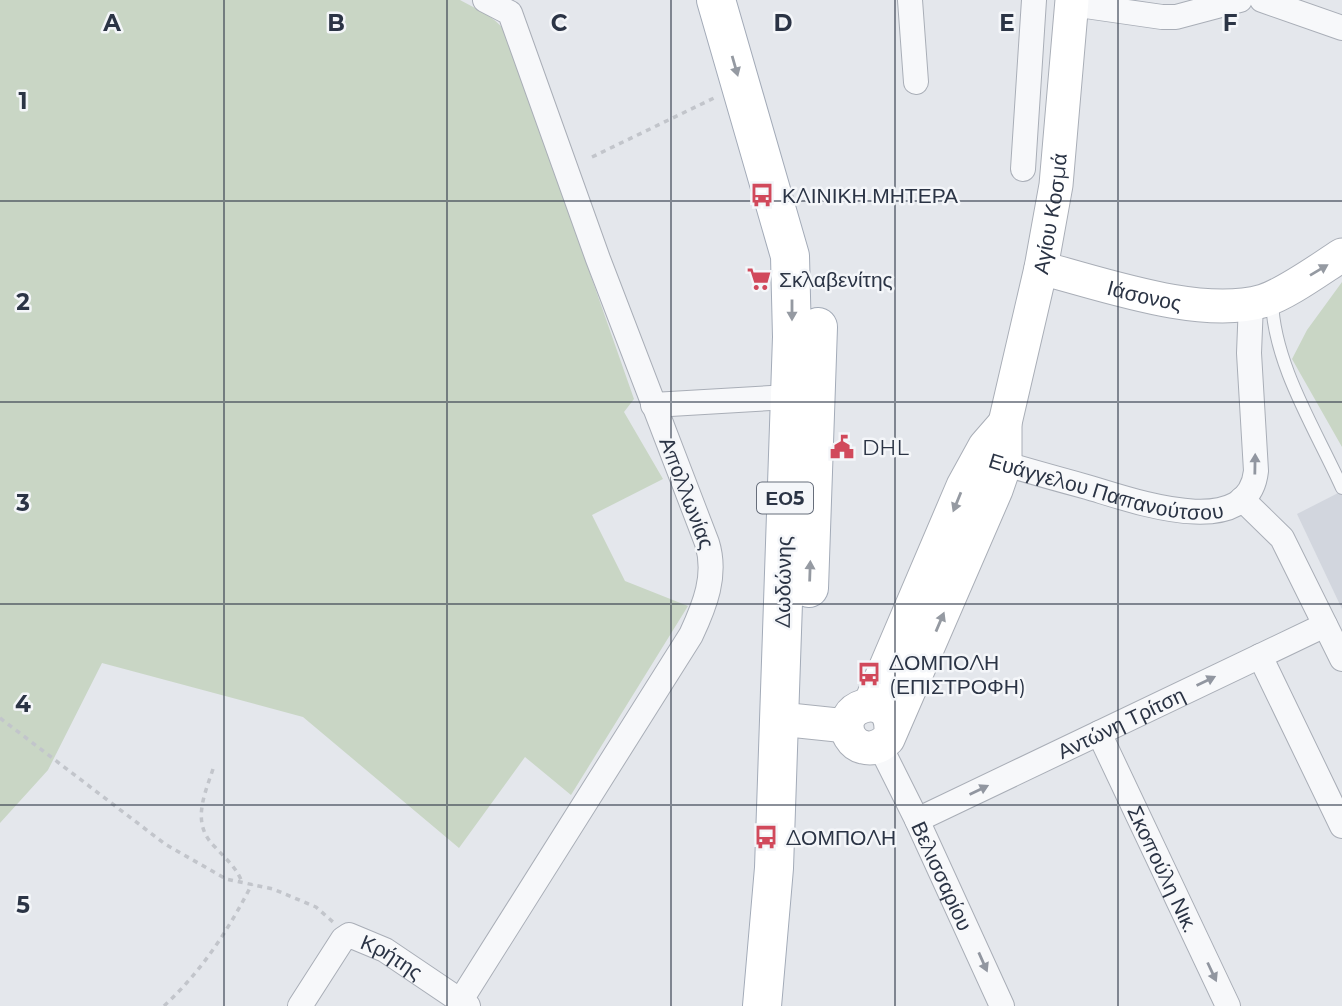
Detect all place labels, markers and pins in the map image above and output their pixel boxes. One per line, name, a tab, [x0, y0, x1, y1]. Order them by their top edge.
bus stop icon: ΚΛΙΝΙΚΗ ΜΗΤΕΡΑ	[748, 181, 776, 209]
place label: ΚΛΙΝΙΚΗ ΜΗΤΕΡΑ	[782, 183, 958, 208]
supermarket icon: Σκλαβενίτης	[745, 265, 773, 293]
place label: Σκλαβενίτης	[779, 267, 893, 292]
public building icon: DHL	[828, 433, 856, 461]
place label: DHL	[862, 435, 909, 460]
place label: ΔΟΜΠΟΛΗ (ΕΠΙΣΤΡΟΦΗ)	[889, 650, 1026, 699]
bus stop icon: ΔΟΜΠΟΛΗ (ΕΠΙΣΤΡΟΦΗ)	[855, 660, 883, 688]
bus stop icon: ΔΟΜΠΟΛΗ	[752, 823, 780, 851]
place label: ΔΟΜΠΟΛΗ	[786, 825, 896, 850]

